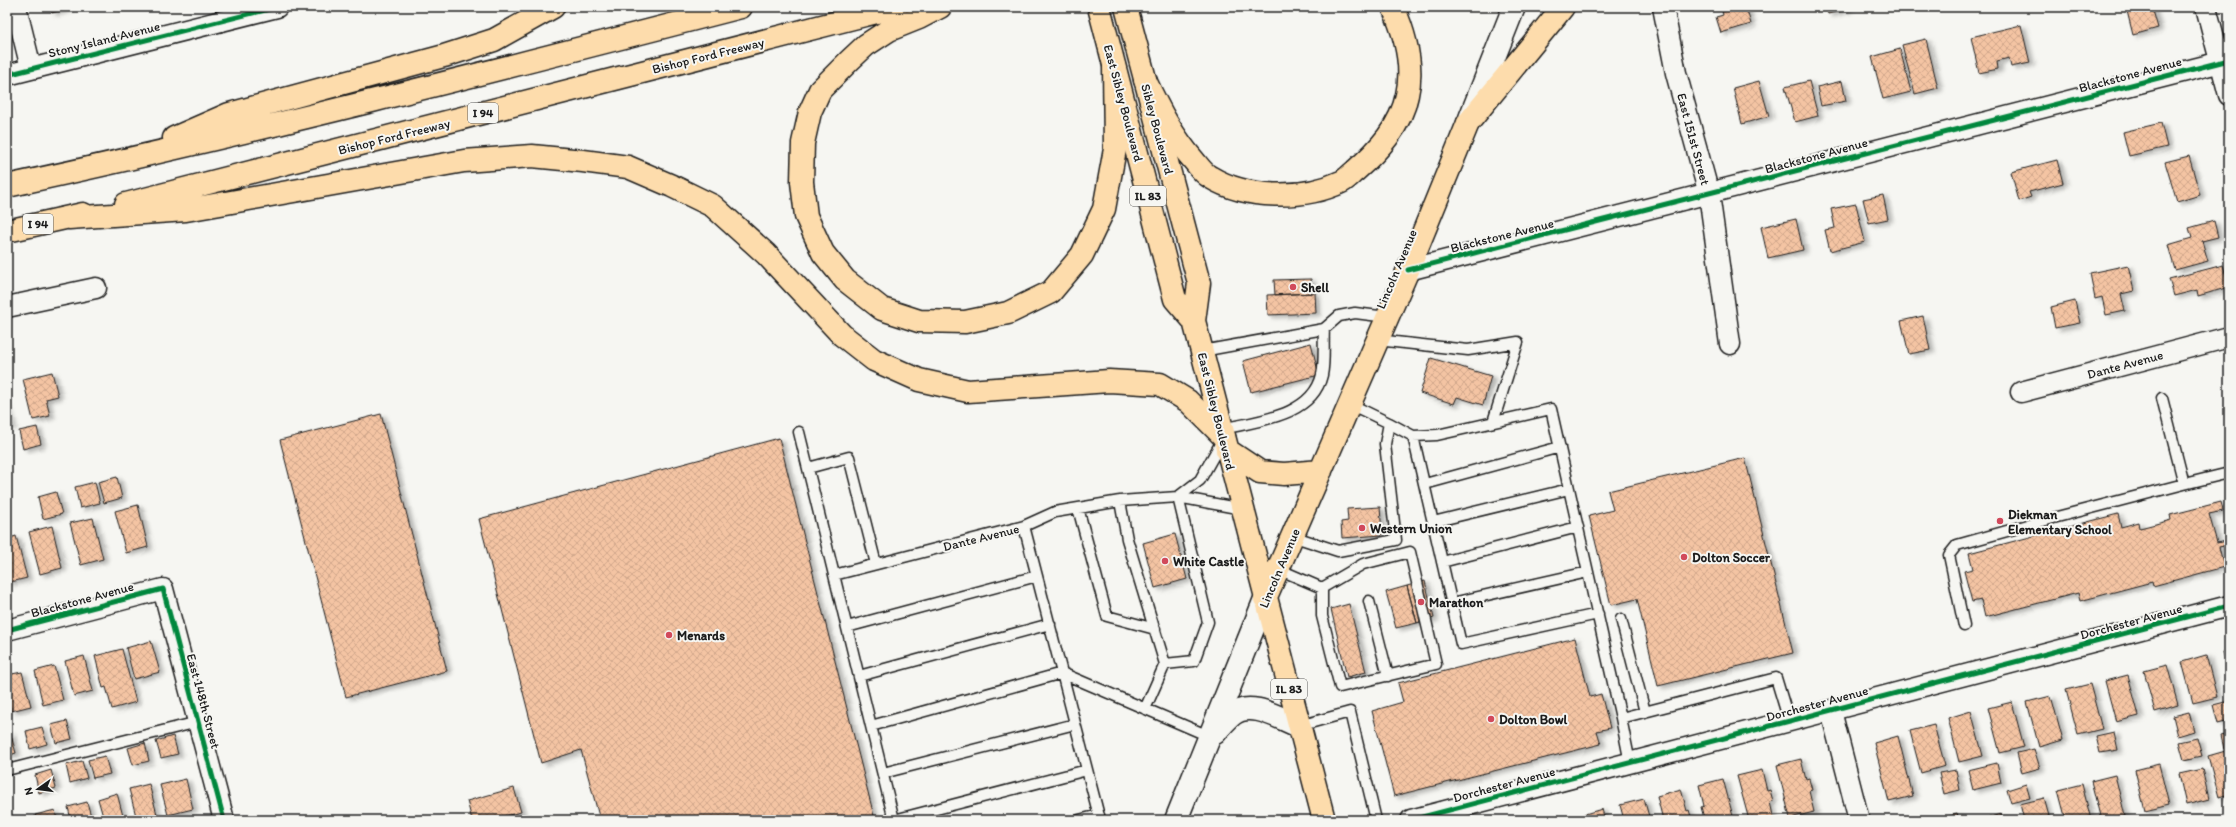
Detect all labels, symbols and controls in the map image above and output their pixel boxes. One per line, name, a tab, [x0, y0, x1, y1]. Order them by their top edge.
street label: Stony Island Avenue	[47, 18, 162, 61]
street label: Bishop Ford Freeway	[651, 34, 766, 77]
street label: East Sibley Boulevard	[1101, 43, 1146, 163]
street label: Blackstone Avenue	[2077, 54, 2183, 95]
street label: Sibley Boulevard	[1138, 82, 1177, 176]
street label: East 151st Street	[1674, 91, 1713, 187]
road number: I 94	[468, 103, 498, 123]
street label: Bishop Ford Freeway	[337, 115, 452, 158]
street label: Blackstone Avenue	[1763, 135, 1869, 176]
road number: IL 83	[1130, 186, 1166, 206]
road number: I 94	[23, 214, 53, 234]
street label: Blackstone Avenue	[1449, 215, 1555, 256]
street label: Lincoln Avenue	[1373, 227, 1420, 311]
place label: Shell	[1301, 280, 1329, 295]
marker: Shell	[1288, 282, 1298, 292]
street label: Dante Avenue	[2086, 347, 2165, 382]
street label: East Sibley Boulevard	[1195, 351, 1238, 472]
place label: Diekman Elementary School	[2008, 507, 2112, 538]
marker: Diekman Elementary School	[1995, 516, 2005, 526]
street label: Dante Avenue	[941, 521, 1021, 554]
place label: Western Union	[1370, 521, 1453, 536]
marker: Western Union	[1357, 523, 1367, 533]
street label: Lincoln Avenue	[1256, 526, 1303, 610]
place label: Dolton Soccer	[1692, 550, 1771, 565]
marker: Dolton Soccer	[1679, 552, 1689, 562]
place label: White Castle	[1173, 554, 1244, 569]
marker: White Castle	[1160, 556, 1170, 566]
street label: Blackstone Avenue	[29, 579, 135, 620]
place label: Marathon	[1429, 595, 1484, 610]
marker: Marathon	[1416, 597, 1426, 607]
street label: Dorchester Avenue	[2078, 601, 2184, 642]
place label: Menards	[677, 628, 725, 643]
marker: Menards	[664, 630, 674, 640]
street label: East 148th Street	[184, 652, 223, 750]
road number: IL 83	[1271, 679, 1307, 699]
street label: Dorchester Avenue	[1764, 683, 1870, 724]
place label: Dolton Bowl	[1499, 712, 1568, 727]
marker: Dolton Bowl	[1486, 714, 1496, 724]
street label: Dorchester Avenue	[1451, 764, 1557, 805]
north arrow	[18, 769, 58, 809]
text: N	[22, 786, 36, 796]

